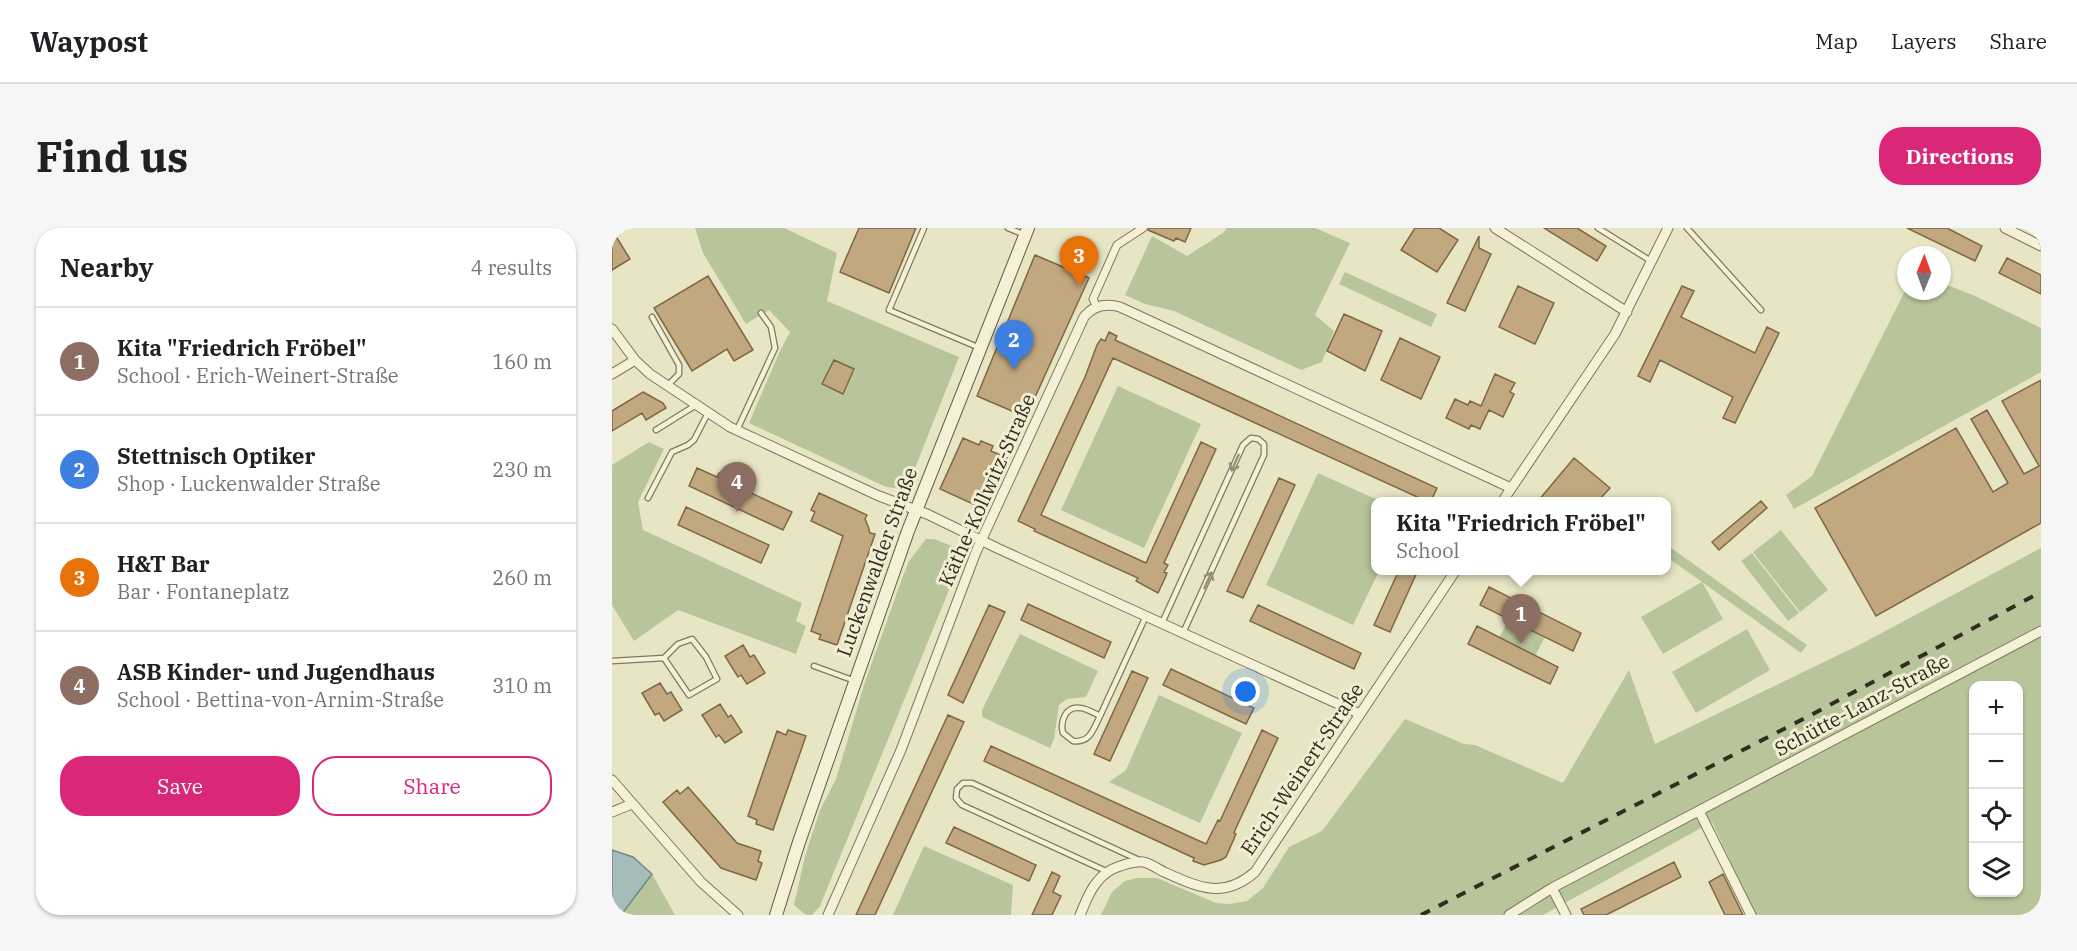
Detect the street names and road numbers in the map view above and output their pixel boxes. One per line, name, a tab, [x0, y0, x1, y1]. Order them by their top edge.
street label: Käthe-Kollwitz-Straße	[932, 389, 1041, 590]
street label: Luckenwalder Straße	[830, 463, 923, 660]
street label: Schütte-Lanz-Straße	[1770, 647, 1954, 762]
street label: Erich-Weinert-Straße	[1234, 677, 1369, 860]

